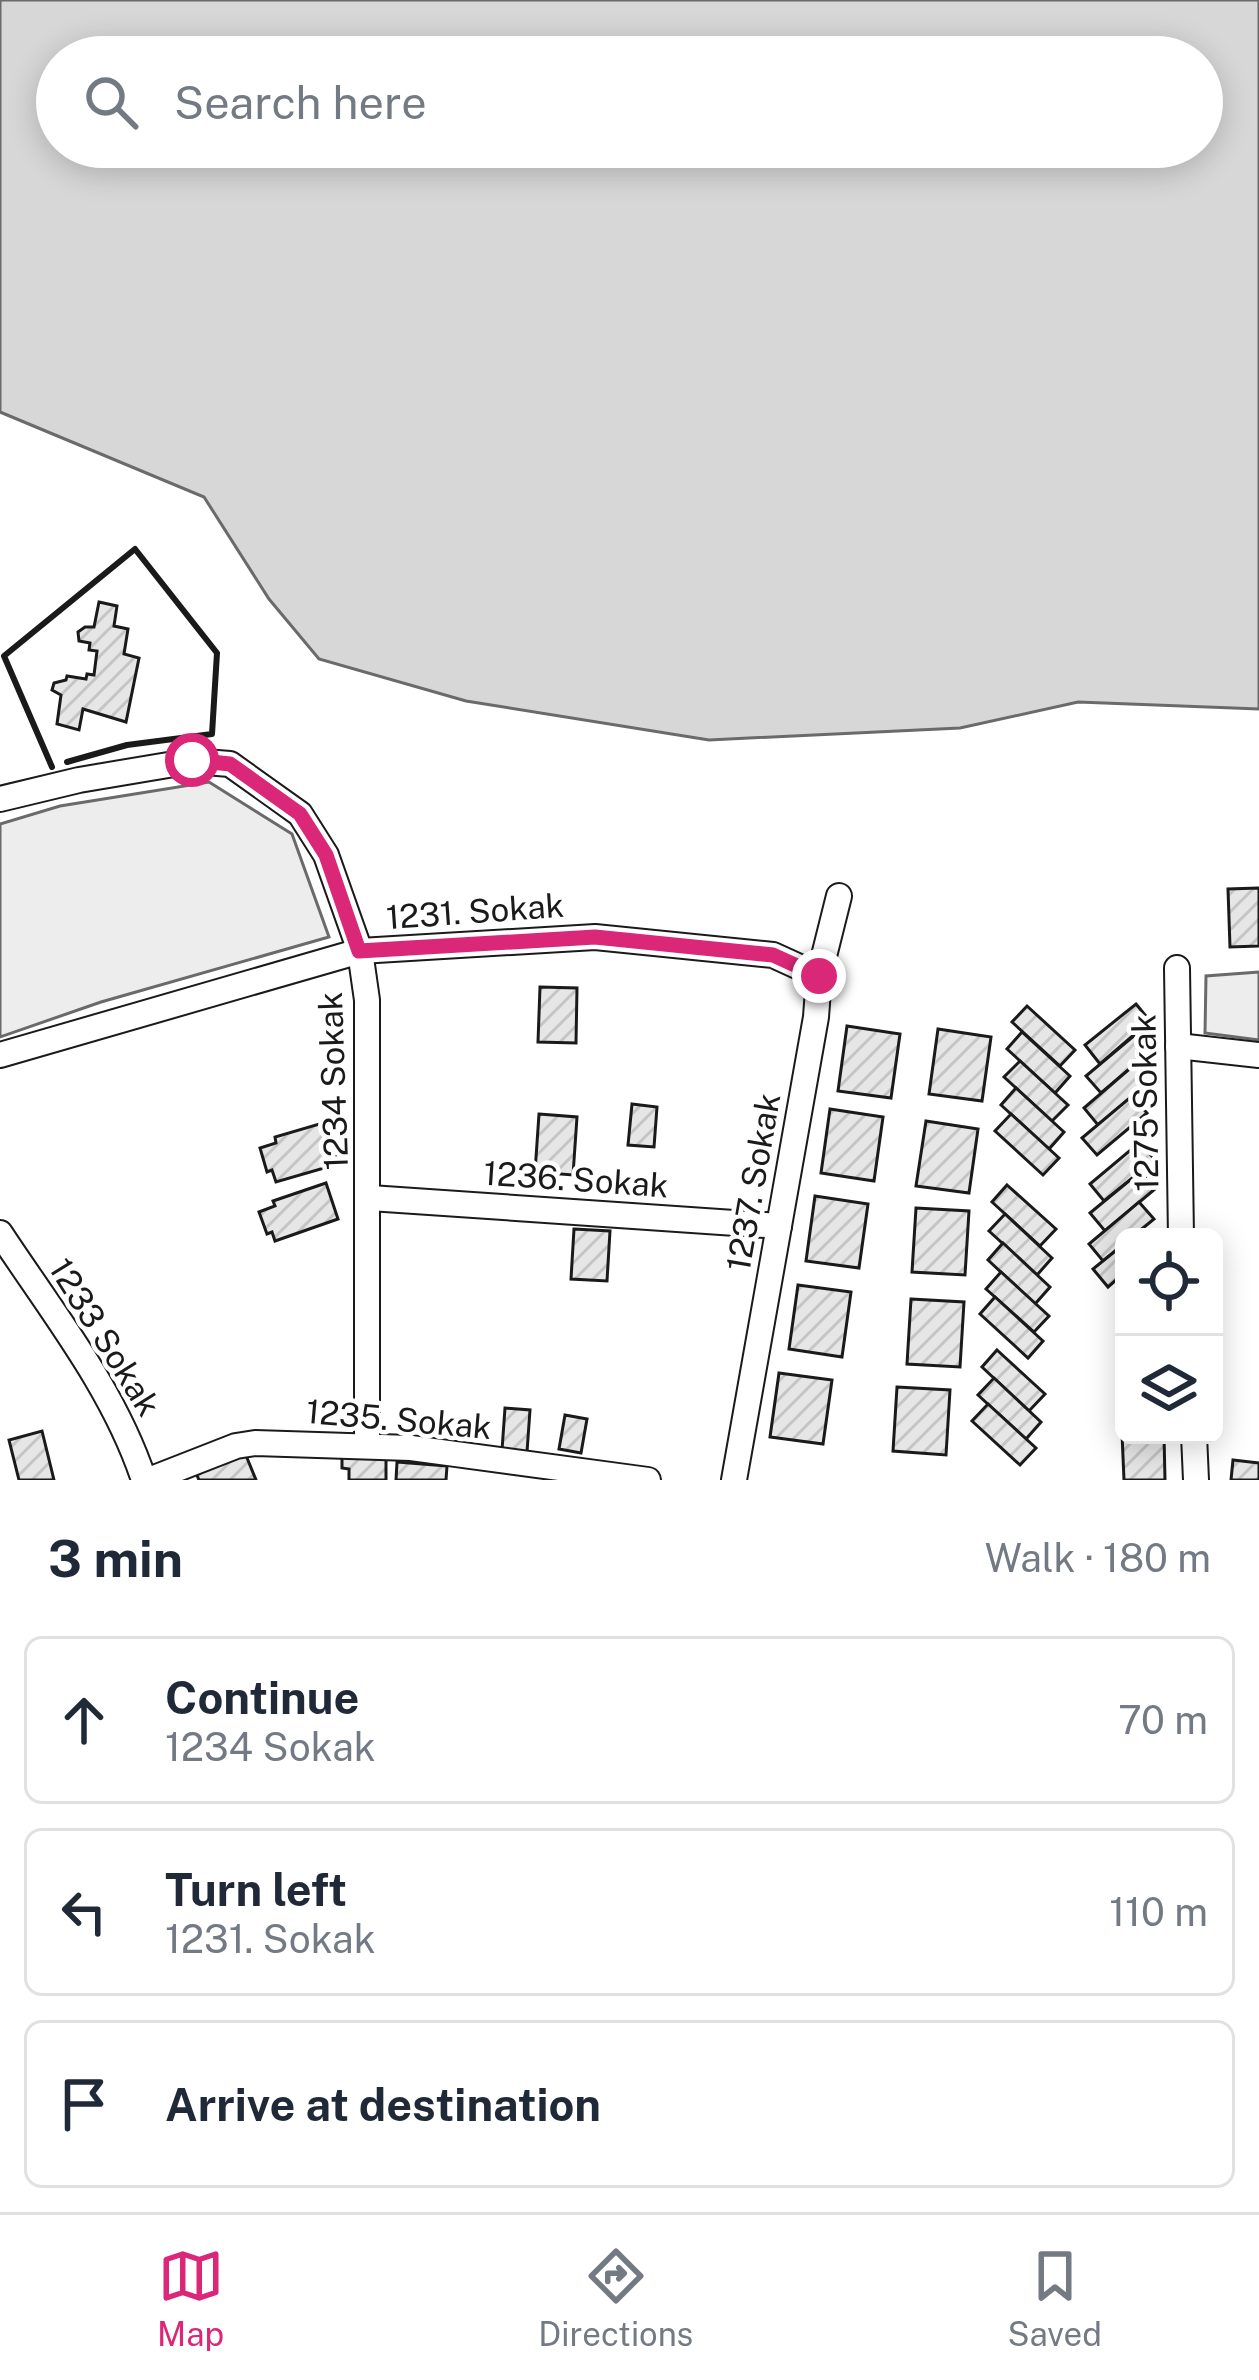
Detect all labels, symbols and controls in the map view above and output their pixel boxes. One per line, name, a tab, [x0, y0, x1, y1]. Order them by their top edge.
search box	[36, 36, 1223, 168]
icon: search	[78, 69, 144, 135]
text: Search here	[174, 76, 427, 129]
route start	[165, 733, 219, 787]
street label: 1231. Sokak	[385, 886, 565, 936]
route end	[792, 949, 846, 1003]
street label: 1234 Sokak	[311, 991, 355, 1171]
street label: 1275 Sokak	[1124, 1014, 1166, 1192]
street label: 1237. Sokak	[719, 1090, 787, 1274]
street label: 1236. Sokak	[482, 1154, 670, 1204]
map controls	[1115, 1228, 1223, 1444]
button: locate	[1115, 1228, 1223, 1336]
street label: 1233 Sokak	[42, 1251, 168, 1423]
button: layers	[1115, 1336, 1223, 1444]
street label: 1235. Sokak	[305, 1392, 493, 1446]
text: 3 min	[48, 1529, 183, 1588]
text: Walk · 180 m	[985, 1535, 1211, 1581]
text: Continue	[165, 1671, 359, 1724]
icon: ahead	[51, 1687, 117, 1753]
text: 70 m	[1118, 1697, 1208, 1743]
text: 1234 Sokak	[165, 1724, 376, 1770]
text: Turn left	[165, 1863, 347, 1916]
icon: left	[51, 1879, 117, 1945]
text: 110 m	[1109, 1889, 1208, 1935]
text: 1231. Sokak	[165, 1916, 376, 1962]
icon: arrive	[51, 2071, 117, 2137]
text: Arrive at destination	[165, 2078, 601, 2131]
tab: Map	[157, 2243, 224, 2353]
tab: Directions	[538, 2243, 693, 2353]
tab: Saved	[1008, 2243, 1102, 2353]

